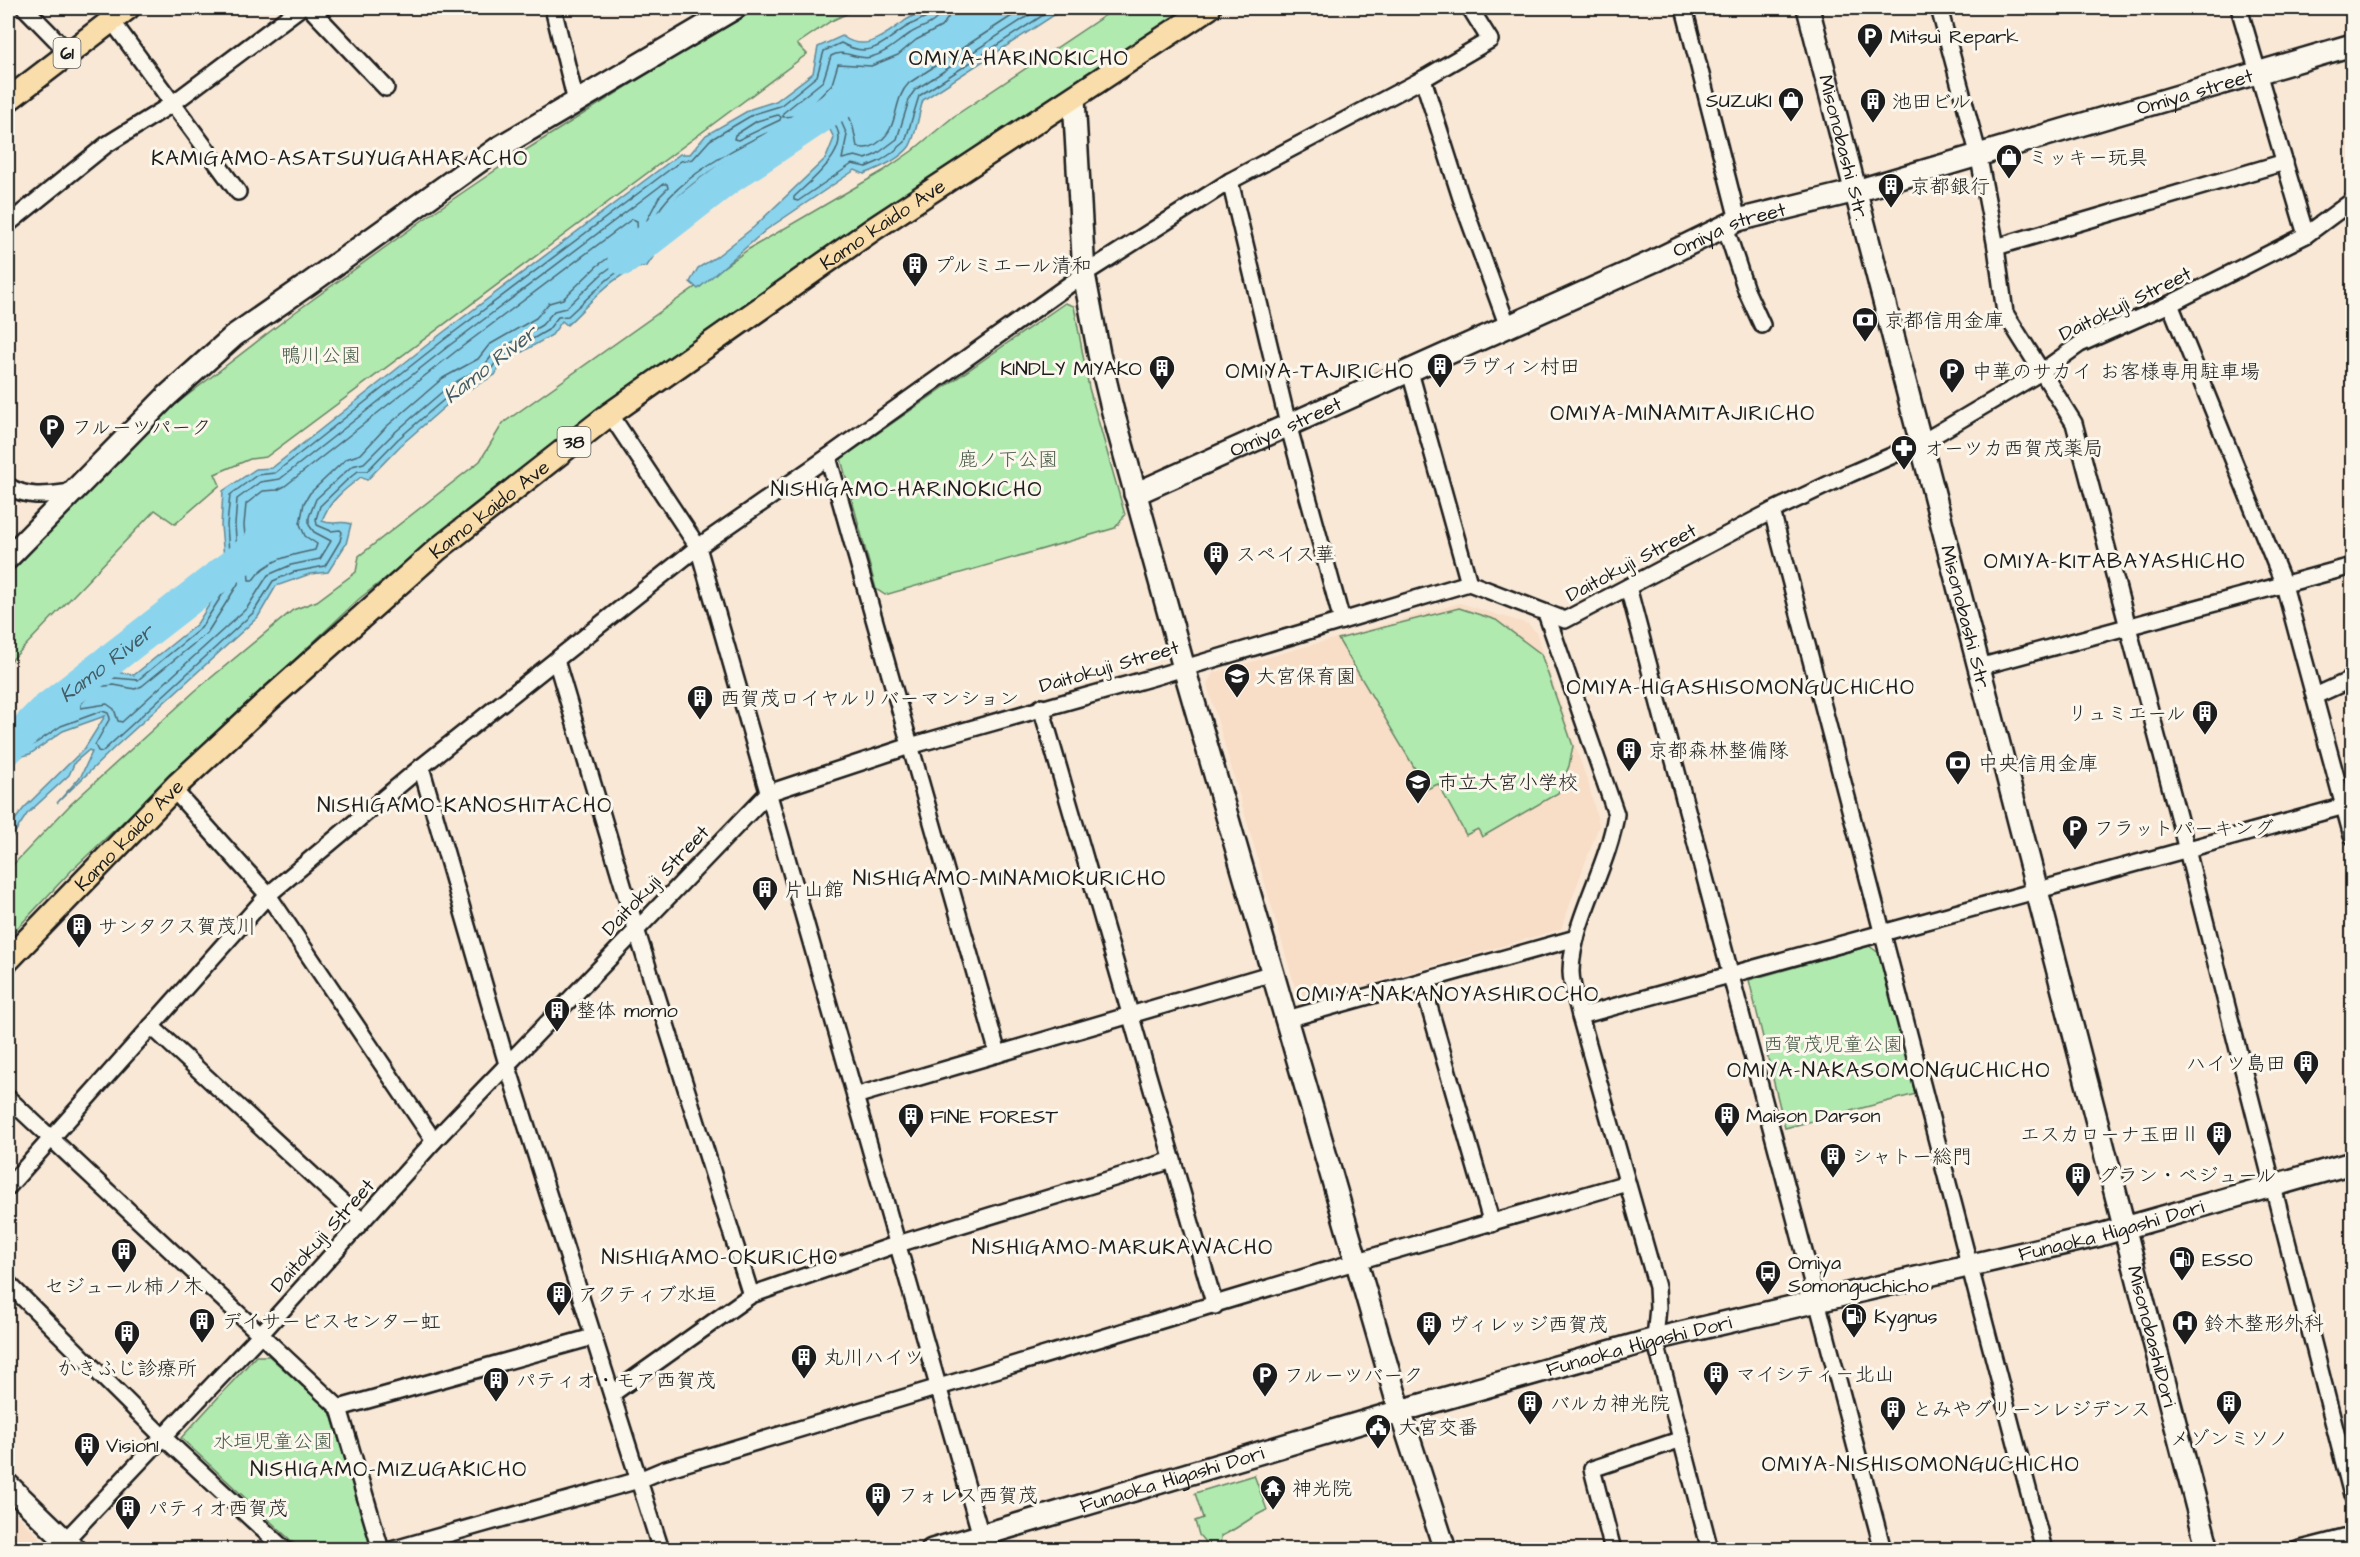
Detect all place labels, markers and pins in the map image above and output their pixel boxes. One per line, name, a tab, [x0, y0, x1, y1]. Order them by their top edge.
parking icon: Mitsui Repark	[1855, 21, 1885, 59]
place label: Mitsui Repark	[1890, 23, 2019, 51]
shop icon: SUZUKI	[1776, 85, 1806, 123]
building icon: 池田ビル	[1858, 86, 1888, 124]
place label: SUZUKI	[1706, 87, 1772, 115]
place label: 池田ビル	[1892, 88, 1972, 116]
shop icon: ミッキー玩具	[1994, 142, 2024, 180]
place label: ミッキー玩具	[2028, 144, 2148, 172]
building icon: 京都銀行	[1876, 171, 1906, 209]
place label: 京都銀行	[1910, 173, 1990, 201]
building icon: プルミエール清和	[900, 250, 930, 288]
place label: プルミエール清和	[934, 252, 1092, 280]
bank icon: 京都信用金庫	[1850, 305, 1880, 343]
place label: 京都信用金庫	[1884, 307, 2004, 335]
building icon: ラヴィン村田	[1425, 351, 1455, 389]
building icon: KINDLY MIYAKO	[1147, 353, 1177, 391]
place label: ラヴィン村田	[1460, 353, 1580, 381]
place label: KINDLY MIYAKO	[1000, 355, 1142, 383]
parking icon: 中華のサカイ お客様専用駐車場	[1937, 356, 1967, 394]
place label: 中華のサカイ お客様専用駐車場	[1972, 358, 2260, 386]
parking icon: フルーツパーク	[37, 412, 67, 450]
place label: フルーツパーク	[72, 414, 211, 442]
pharmacy icon: オーツカ西賀茂薬局	[1889, 433, 1919, 471]
place label: オーツカ西賀茂薬局	[1924, 435, 2104, 463]
building icon: スペイス華	[1201, 539, 1231, 577]
place label: スペイス華	[1236, 541, 1335, 569]
school or university icon: 大宮保育園	[1222, 661, 1252, 699]
place label: 大宮保育園	[1256, 663, 1356, 691]
building icon: 西賀茂ロイヤルリバーマンション	[685, 683, 715, 721]
place label: 西賀茂ロイヤルリバーマンション	[720, 685, 1019, 713]
building icon: リュミエール	[2190, 698, 2220, 736]
place label: リュミエール	[2067, 700, 2186, 728]
building icon: 京都森林整備隊	[1614, 735, 1644, 773]
place label: 京都森林整備隊	[1648, 737, 1789, 765]
bank icon: 中央信用金庫	[1943, 748, 1973, 786]
place label: 中央信用金庫	[1978, 750, 2098, 778]
school or university icon: 市立大宮小学校	[1403, 767, 1433, 805]
place label: 市立大宮小学校	[1438, 769, 1578, 797]
parking icon: フラットパーキング	[2060, 813, 2090, 851]
place label: フラットパーキング	[2094, 815, 2274, 843]
building icon: 片山館	[750, 874, 780, 912]
place label: 片山館	[784, 876, 844, 904]
building icon: サンタクス賀茂川	[64, 911, 94, 949]
place label: サンタクス賀茂川	[98, 913, 256, 941]
building icon: 整体 momo	[542, 995, 572, 1033]
place label: 整体 momo	[576, 997, 678, 1025]
building icon: ハイツ島田	[2291, 1048, 2321, 1086]
place label: ハイツ島田	[2186, 1050, 2286, 1078]
building icon: Maison Darson	[1712, 1100, 1742, 1138]
building icon: FINE FOREST	[896, 1101, 926, 1139]
place label: Maison Darson	[1746, 1102, 1881, 1130]
place label: FINE FOREST	[930, 1103, 1058, 1131]
building icon: エスカローナ玉田Ⅱ	[2204, 1119, 2234, 1157]
place label: エスカローナ玉田Ⅱ	[2020, 1121, 2200, 1149]
building icon: シャトー総門	[1818, 1141, 1848, 1179]
place label: シャトー総門	[1852, 1143, 1972, 1171]
building icon: グラン・べジュール	[2063, 1160, 2093, 1198]
place label: グラン・べジュール	[2098, 1162, 2277, 1190]
building icon: セジュール柿ノ木	[109, 1236, 139, 1274]
fuel station icon: ESSO	[2167, 1244, 2197, 1282]
place label: ESSO	[2202, 1246, 2253, 1274]
place label: Omiya Somonguchicho	[1788, 1249, 1929, 1301]
bus stop icon: Omiya Somonguchicho	[1753, 1258, 1783, 1296]
place label: セジュール柿ノ木	[45, 1273, 203, 1301]
building icon: アクティブ水垣	[544, 1279, 574, 1317]
place label: アクティブ水垣	[578, 1281, 717, 1309]
fuel station icon: Kygnus	[1839, 1301, 1869, 1339]
place label: Kygnus	[1874, 1303, 1938, 1332]
building icon: デイサービスセンター虹	[187, 1306, 217, 1344]
place label: デイサービスセンター虹	[222, 1308, 440, 1336]
hospital icon: 鈴木整形外科	[2170, 1308, 2200, 1346]
building icon: ヴィレッジ西賀茂	[1414, 1309, 1444, 1347]
place label: 鈴木整形外科	[2204, 1310, 2324, 1338]
place label: ヴィレッジ西賀茂	[1448, 1311, 1608, 1339]
building icon: かきふじ診療所	[112, 1318, 142, 1356]
building icon: 丸川ハイツ	[789, 1342, 819, 1380]
place label: 丸川ハイツ	[824, 1344, 924, 1372]
place label: かきふじ診療所	[57, 1355, 197, 1383]
building icon: マイシティ－北山	[1701, 1359, 1731, 1397]
parking icon: フルーツバーク	[1250, 1360, 1280, 1398]
place label: マイシティ－北山	[1736, 1361, 1895, 1389]
place label: フルーツバーク	[1284, 1362, 1423, 1390]
building icon: パティオ・モア西賀茂	[481, 1365, 511, 1403]
place label: パティオ・モア西賀茂	[516, 1367, 716, 1395]
building icon: バルカ神光院	[1515, 1388, 1545, 1426]
building icon: メゾンミソノ	[2214, 1388, 2244, 1426]
place label: バルカ神光院	[1550, 1390, 1670, 1418]
building icon: とみやグリーンレジデンス	[1878, 1394, 1908, 1432]
place label: とみやグリーンレジデンス	[1912, 1396, 2151, 1424]
public building icon: 大宮交番	[1363, 1412, 1393, 1450]
place label: 大宮交番	[1398, 1414, 1478, 1442]
place label: メゾンミソノ	[2170, 1425, 2288, 1453]
building icon: Vision1	[72, 1430, 102, 1468]
place label: Vision1	[106, 1432, 159, 1460]
temple icon: 神光院	[1258, 1473, 1288, 1511]
place label: 神光院	[1292, 1475, 1352, 1503]
building icon: フォレス西賀茂	[863, 1480, 893, 1518]
place label: フォレス西賀茂	[898, 1482, 1038, 1510]
building icon: パティオ西賀茂	[113, 1493, 143, 1531]
place label: パティオ西賀茂	[148, 1495, 288, 1523]

